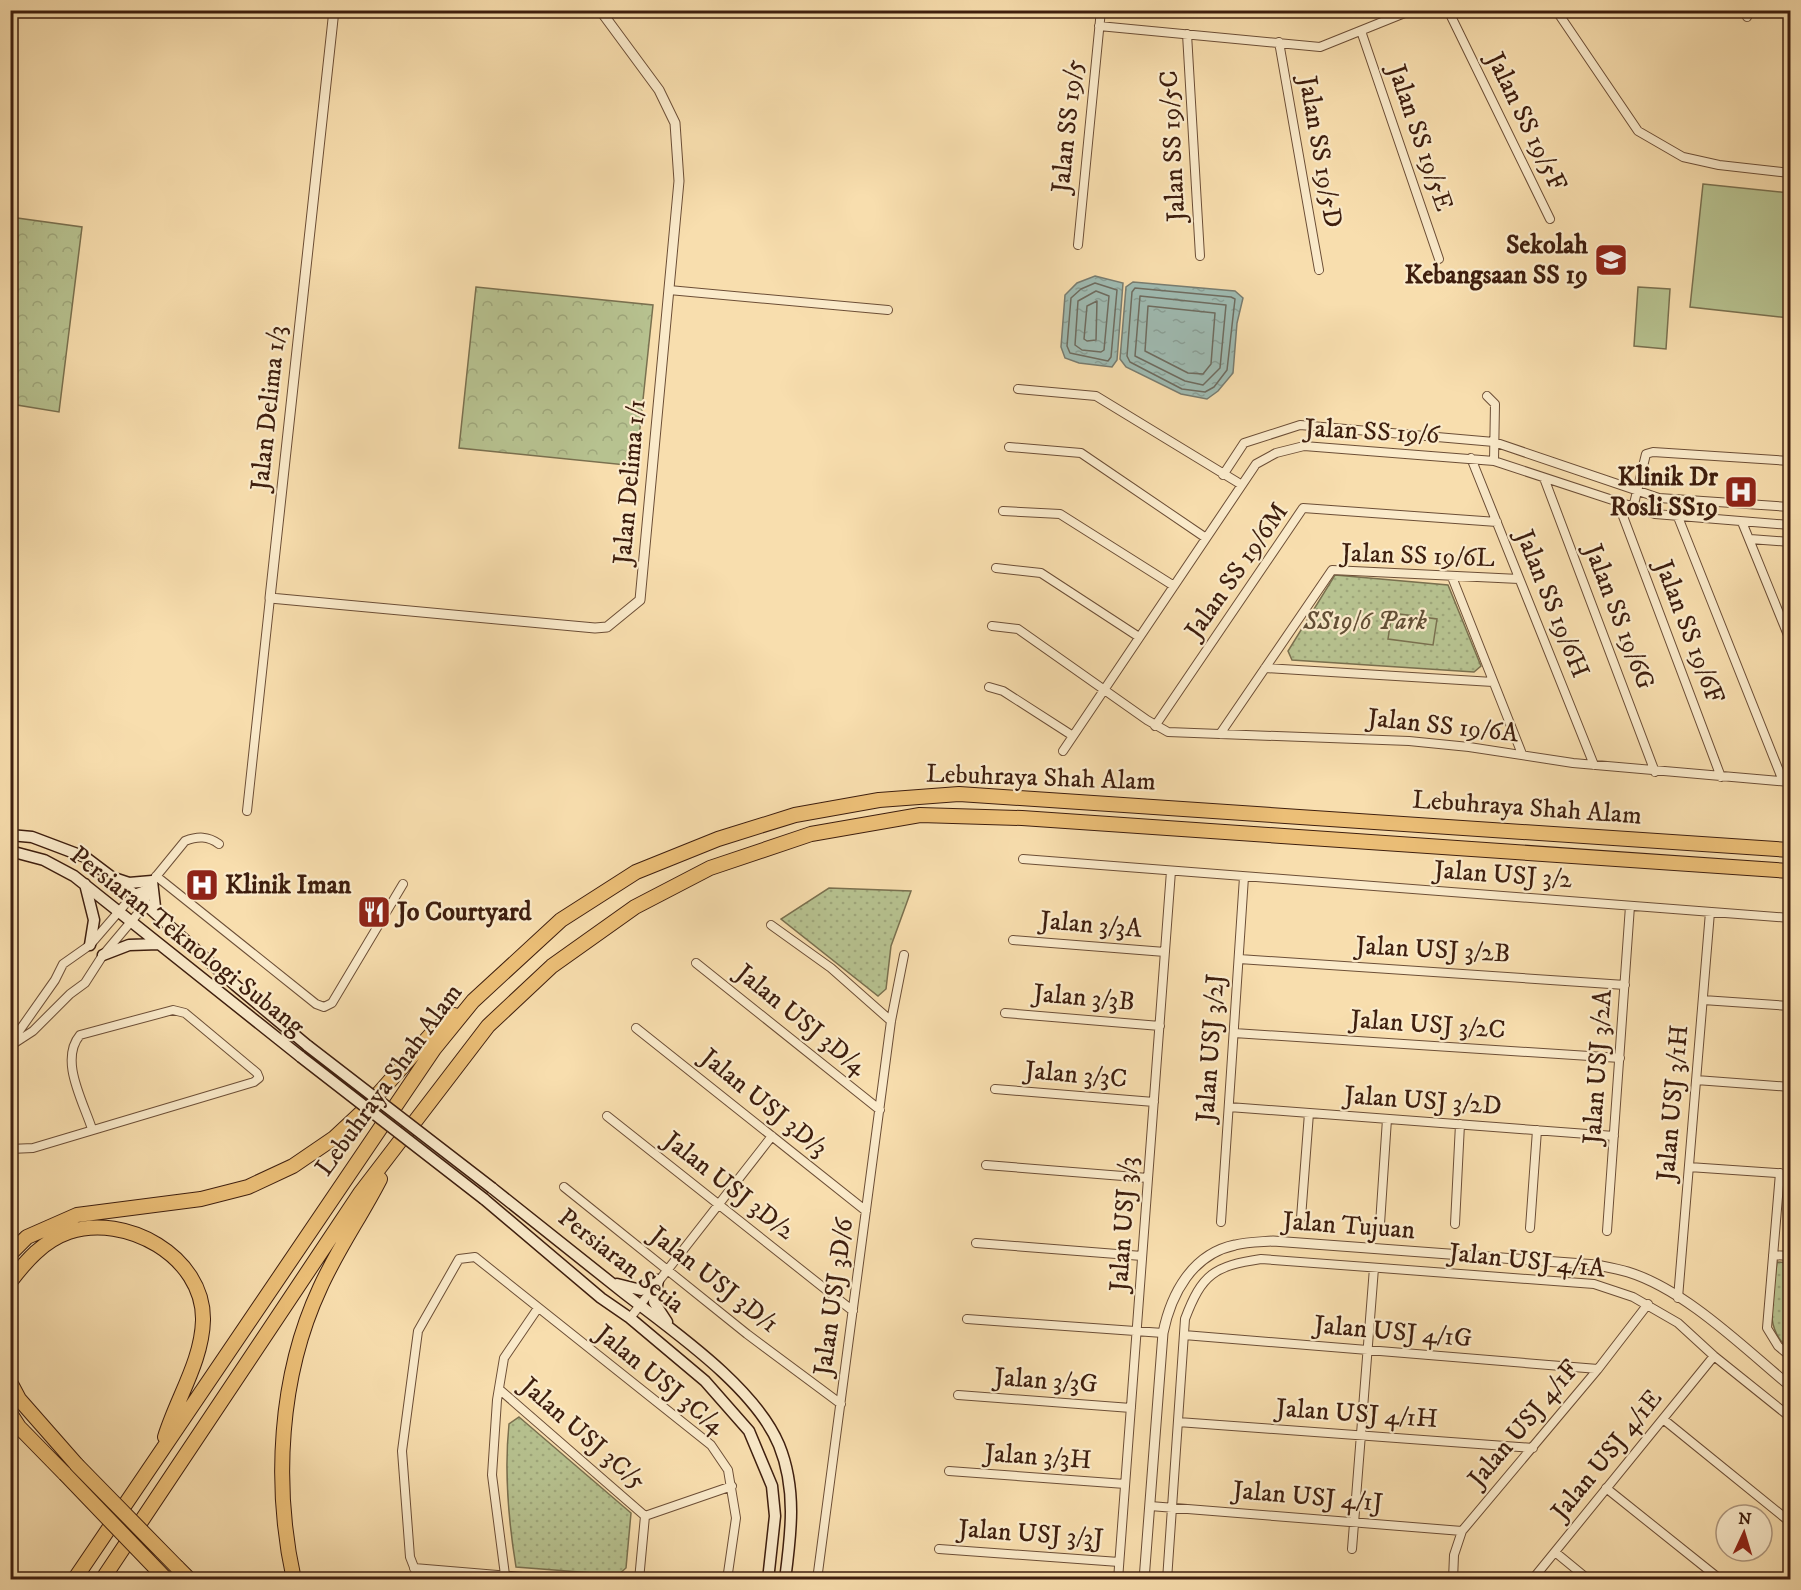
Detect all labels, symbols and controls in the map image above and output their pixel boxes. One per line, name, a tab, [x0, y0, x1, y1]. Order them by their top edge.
street label: Jalan SS 19/5F	[1477, 46, 1574, 197]
street label: Jalan SS 19/5	[1044, 57, 1091, 196]
street label: Jalan SS 19/5E	[1379, 59, 1460, 216]
street label: Jalan SS 19/5C	[1153, 70, 1194, 224]
street label: Jalan SS 19/5D	[1290, 72, 1350, 230]
place label: Sekolah Kebangsaan SS 19	[1405, 229, 1588, 292]
school or university icon: Sekolah Kebangsaan SS 19	[1593, 242, 1629, 278]
street label: Jalan Delima 1/3	[244, 324, 294, 494]
street label: Jalan Delima 1/1	[606, 398, 654, 568]
street label: Jalan SS 19/6	[1302, 412, 1442, 452]
place label: Klinik Dr Rosli SS19	[1610, 461, 1718, 524]
hospital icon: Klinik Dr Rosli SS19	[1723, 474, 1759, 510]
street label: Jalan SS 19/6M	[1177, 497, 1296, 647]
street label: Jalan SS 19/6H	[1507, 523, 1597, 683]
street label: Jalan SS 19/6L	[1339, 537, 1496, 575]
street label: Jalan SS 19/6G	[1575, 538, 1662, 694]
street label: Jalan SS 19/6F	[1646, 554, 1731, 708]
park label: SS19/6 Park	[1302, 605, 1427, 638]
street label: Jalan SS 19/6A	[1364, 701, 1520, 750]
street label: Lebuhraya Shah Alam	[926, 757, 1156, 799]
street label: Lebuhraya Shah Alam	[1411, 784, 1643, 832]
street label: Persiaran Teknologi Subang	[63, 839, 311, 1043]
street label: Jalan USJ 3/2	[1431, 854, 1573, 896]
hospital icon: Klinik Iman	[184, 867, 220, 903]
place label: Klinik Iman	[225, 869, 352, 902]
restaurant icon: Jo Courtyard	[356, 894, 392, 930]
place label: Jo Courtyard	[394, 896, 533, 929]
street label: Jalan 3/3A	[1037, 904, 1144, 946]
street label: Jalan USJ 3/2B	[1353, 929, 1511, 971]
street label: Jalan USJ 3D/4	[727, 956, 874, 1084]
street label: Jalan USJ 3/2J	[1189, 973, 1233, 1125]
street label: Lebuhraya Shah Alam	[308, 977, 470, 1183]
street label: Jalan 3/3B	[1030, 977, 1136, 1019]
street label: Jalan USJ 3/2A	[1576, 988, 1620, 1147]
street label: Jalan USJ 3/2C	[1347, 1003, 1507, 1047]
street label: Jalan USJ 3/1H	[1650, 1023, 1696, 1185]
street label: Jalan USJ 3D/3	[692, 1040, 834, 1164]
street label: Jalan 3/3C	[1021, 1054, 1129, 1096]
street label: Jalan USJ 3/2D	[1341, 1079, 1503, 1123]
street label: Jalan USJ 3D/2	[655, 1123, 801, 1248]
street label: Jalan USJ 3/3	[1103, 1155, 1145, 1295]
street label: Persiaran Setia	[551, 1201, 691, 1321]
street label: Jalan Tujuan	[1280, 1205, 1417, 1247]
street label: Jalan USJ 3D/6	[806, 1215, 862, 1380]
street label: Jalan USJ 3D/1	[641, 1218, 785, 1341]
street label: Jalan USJ 4/1A	[1445, 1236, 1607, 1286]
street label: Jalan USJ 4/1G	[1311, 1308, 1473, 1355]
street label: Jalan USJ 3C/4	[587, 1316, 732, 1443]
street label: Jalan USJ 4/1F	[1460, 1354, 1587, 1496]
street label: Jalan 3/3G	[991, 1361, 1099, 1401]
street label: Jalan USJ 3C/5	[512, 1369, 653, 1498]
street label: Jalan USJ 4/1E	[1543, 1383, 1670, 1529]
street label: Jalan USJ 4/1H	[1273, 1392, 1439, 1436]
street label: Jalan 3/3H	[981, 1437, 1093, 1477]
street label: Jalan USJ 4/1J	[1229, 1474, 1385, 1520]
north arrow	[1714, 1503, 1774, 1563]
text: N	[1738, 1509, 1752, 1529]
street label: Jalan USJ 3/3J	[955, 1512, 1105, 1556]

